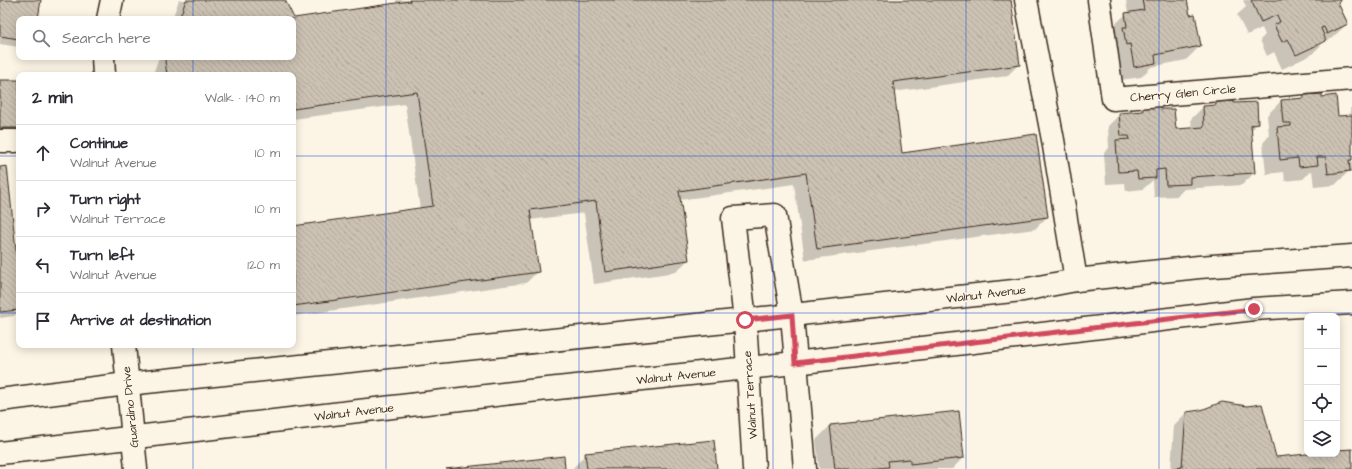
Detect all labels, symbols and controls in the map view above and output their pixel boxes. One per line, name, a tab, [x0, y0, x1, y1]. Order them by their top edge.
search box	[16, 16, 296, 60]
icon: search	[30, 27, 52, 49]
text: Search here	[62, 28, 151, 49]
street label: Cherry Glen Circle	[1130, 80, 1237, 108]
text: 2 min	[32, 86, 73, 110]
text: Walk · 140 m	[205, 89, 280, 107]
text: Continue	[70, 133, 128, 154]
icon: ahead	[32, 142, 54, 164]
text: 10 m	[255, 144, 280, 162]
text: Walnut Avenue	[70, 154, 157, 172]
text: Turn right	[70, 189, 141, 210]
icon: right	[32, 198, 54, 220]
text: 10 m	[255, 200, 280, 218]
text: Walnut Terrace	[70, 210, 166, 228]
text: Turn left	[70, 245, 134, 266]
icon: left	[32, 254, 54, 276]
text: 120 m	[247, 256, 280, 274]
text: Walnut Avenue	[70, 266, 157, 284]
street label: Walnut Avenue	[945, 281, 1027, 308]
route end	[1245, 300, 1263, 318]
icon: arrive	[32, 310, 54, 332]
text: Arrive at destination	[70, 310, 211, 331]
route start	[736, 311, 754, 329]
map controls	[1304, 313, 1340, 457]
button: +	[1304, 313, 1340, 349]
button: −	[1304, 349, 1340, 385]
street label: Walnut Terrace	[739, 350, 762, 440]
street label: Walnut Avenue	[635, 364, 717, 389]
street label: Guardino Drive	[118, 365, 143, 448]
button: locate	[1304, 385, 1340, 421]
street label: Walnut Avenue	[313, 399, 395, 426]
button: layers	[1304, 421, 1340, 457]

